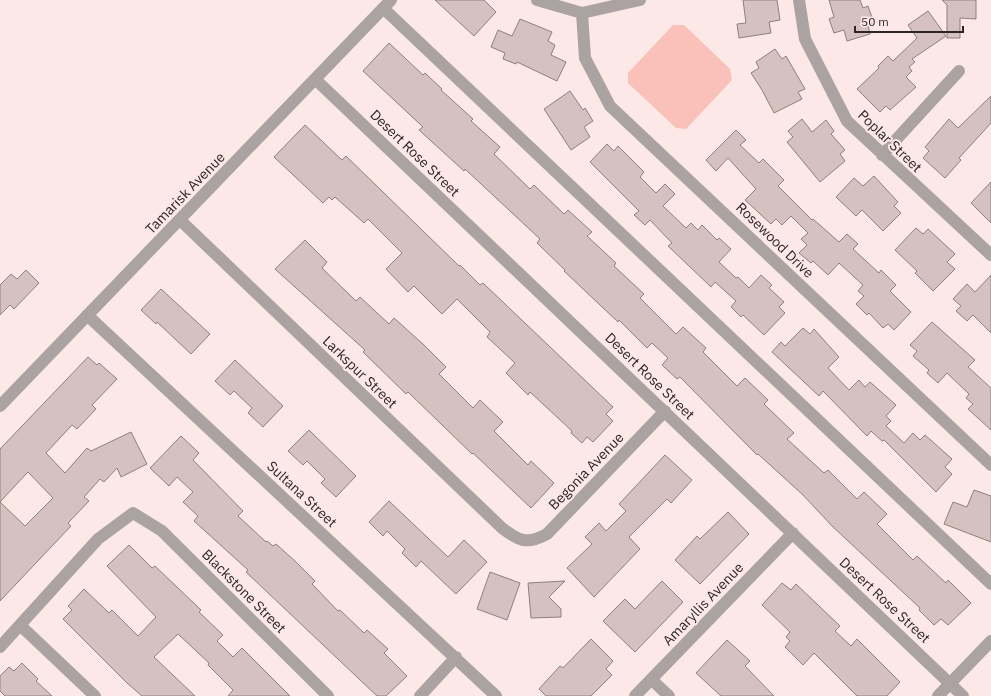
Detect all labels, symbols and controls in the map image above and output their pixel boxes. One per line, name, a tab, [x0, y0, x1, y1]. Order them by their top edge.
scale bar	[855, 8, 963, 34]
text: 50 m	[861, 14, 889, 29]
street label: Desert Rose Street	[366, 106, 464, 200]
street label: Poplar Street	[854, 106, 926, 176]
street label: Tamarisk Avenue	[141, 148, 229, 238]
street label: Rosewood Drive	[732, 198, 818, 282]
street label: Desert Rose Street	[601, 329, 699, 423]
street label: Larkspur Street	[319, 332, 401, 412]
street label: Begonia Avenue	[544, 428, 628, 514]
street label: Sultana Street	[263, 457, 341, 531]
street label: Blackstone Street	[198, 545, 290, 637]
street label: Desert Rose Street	[836, 553, 934, 647]
street label: Amaryllis Avenue	[659, 558, 747, 649]

